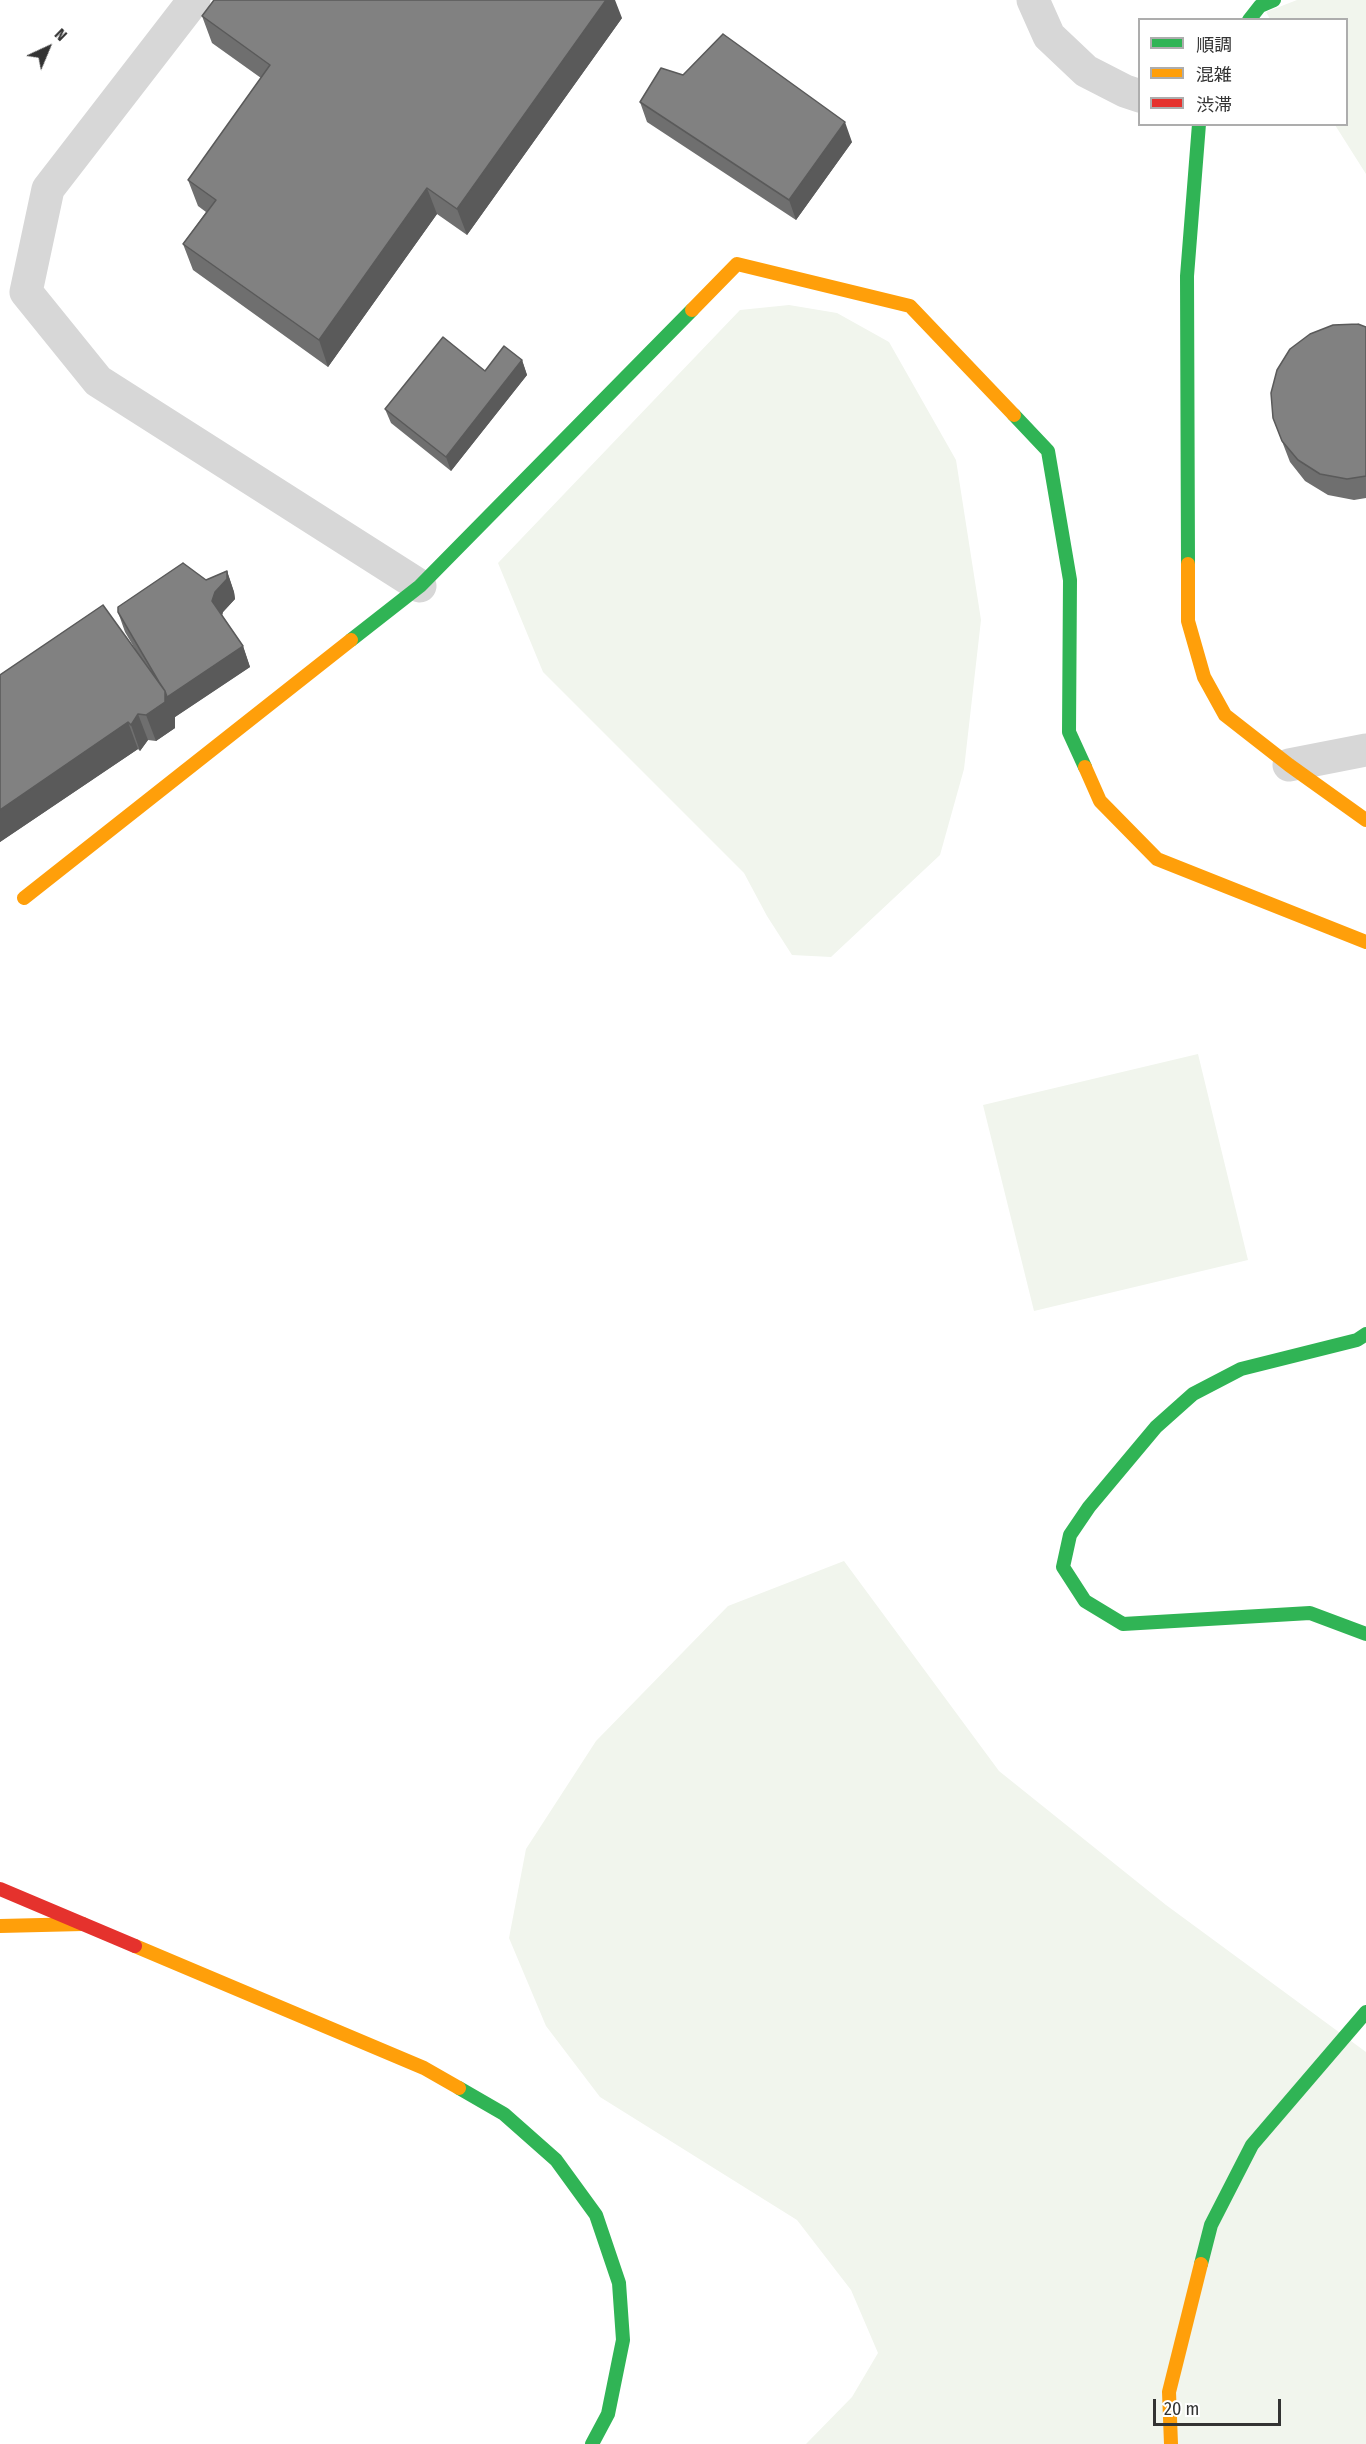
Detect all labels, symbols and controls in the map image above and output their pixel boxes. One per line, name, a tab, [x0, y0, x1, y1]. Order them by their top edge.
north arrow	[18, 18, 78, 78]
legend	[1138, 18, 1348, 126]
text: N	[51, 25, 71, 45]
text: 順調	[1196, 34, 1232, 56]
text: 混雑	[1196, 64, 1232, 86]
text: 渋滞	[1196, 94, 1232, 116]
scale bar	[1156, 2387, 1284, 2425]
text: 20 m	[1164, 2398, 1199, 2420]

